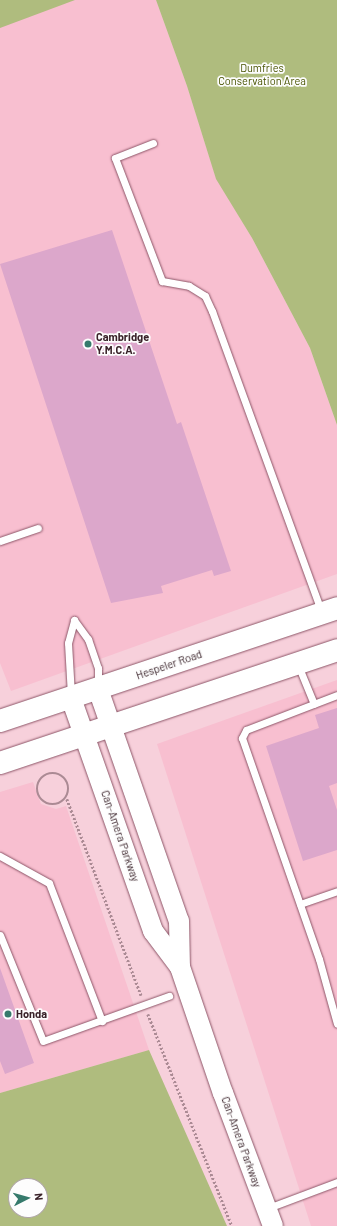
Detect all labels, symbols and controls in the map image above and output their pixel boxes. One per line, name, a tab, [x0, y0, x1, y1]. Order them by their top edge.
park label: Dumfries Conservation Area	[218, 62, 306, 88]
place label: Cambridge Y.M.C.A.	[96, 331, 149, 357]
marker: Cambridge Y.M.C.A.	[83, 339, 93, 349]
street label: Hespeler Road	[134, 648, 204, 682]
street label: Can-Amera Parkway	[98, 789, 142, 883]
place label: Honda	[16, 1007, 47, 1021]
marker: Honda	[3, 1009, 13, 1019]
street label: Can-Amera Parkway	[218, 1095, 264, 1189]
north arrow	[8, 1178, 48, 1218]
text: N	[33, 1192, 46, 1201]

